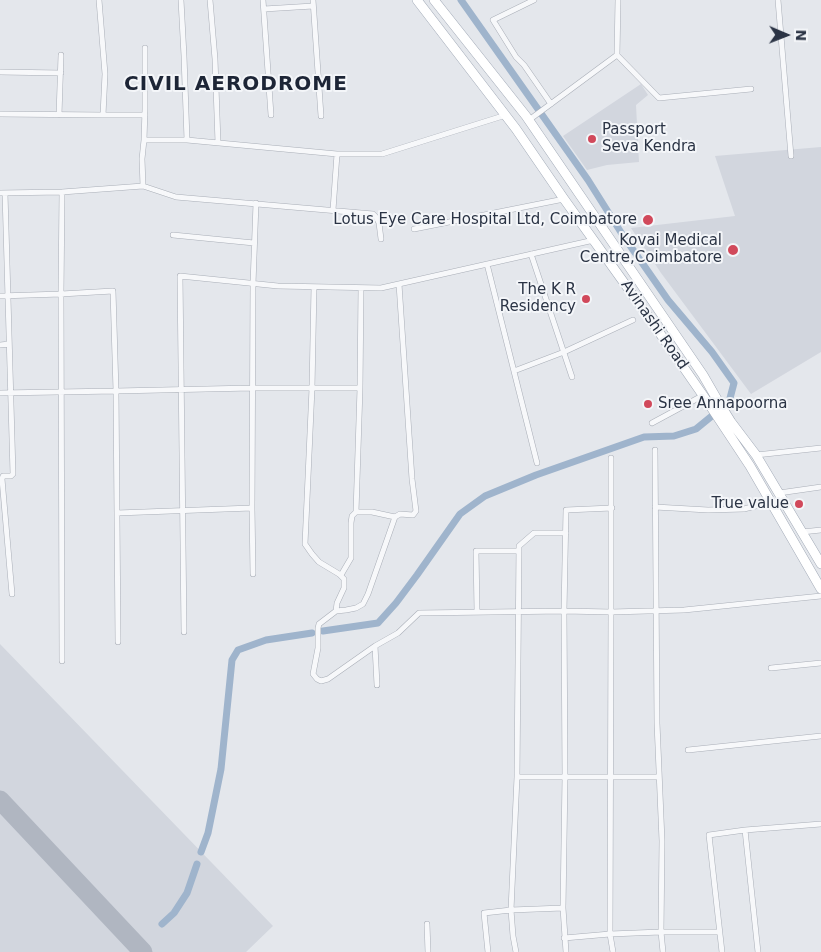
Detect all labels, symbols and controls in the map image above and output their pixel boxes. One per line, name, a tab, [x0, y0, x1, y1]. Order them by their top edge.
north arrow	[761, 10, 811, 60]
text: N	[793, 29, 809, 41]
district label: CIVIL AERODROME	[122, 73, 350, 97]
place label: Passport Seva Kendra	[602, 121, 696, 156]
marker: Passport Seva Kendra	[586, 133, 598, 145]
place label: Lotus Eye Care Hospital Ltd, Coimbatore	[333, 211, 637, 229]
marker: Lotus Eye Care Hospital Ltd, Coimbatore	[641, 213, 655, 227]
place label: Kovai Medical Centre,Coimbatore	[580, 232, 722, 267]
marker: Kovai Medical Centre,Coimbatore	[726, 243, 740, 257]
street label: Avinashi Road	[617, 277, 691, 373]
place label: The K R Residency	[500, 281, 576, 316]
marker: The K R Residency	[580, 293, 592, 305]
place label: Sree Annapoorna	[658, 395, 788, 413]
marker: Sree Annapoorna	[642, 398, 654, 410]
place label: True value	[711, 495, 789, 513]
marker: True value	[793, 498, 805, 510]

